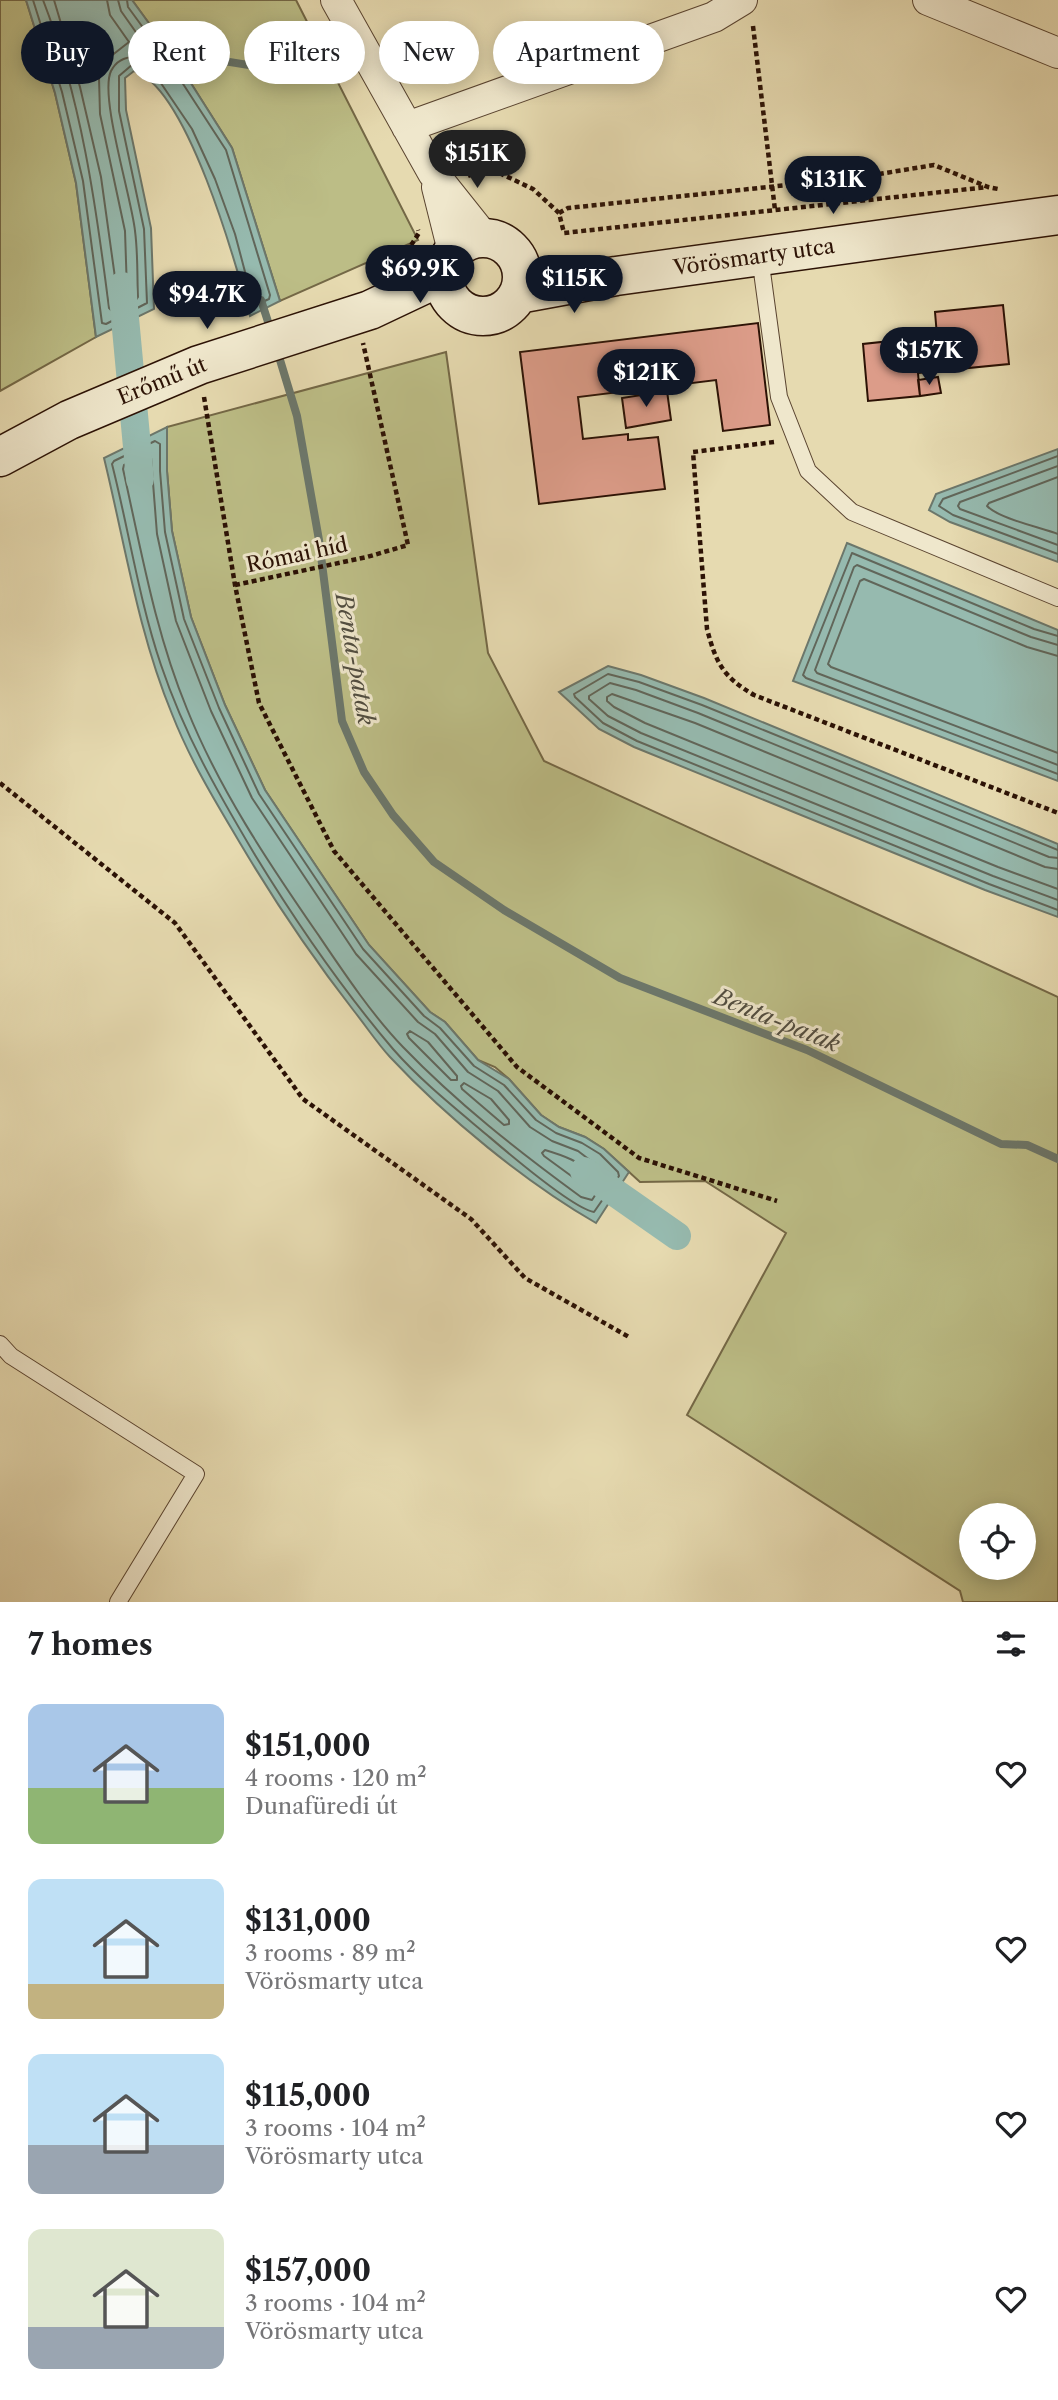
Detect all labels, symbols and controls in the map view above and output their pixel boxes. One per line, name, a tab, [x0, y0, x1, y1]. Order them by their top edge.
chip: Buy	[21, 21, 114, 84]
chip: Rent	[128, 21, 230, 84]
chip: Filters	[244, 21, 365, 84]
chip: New	[379, 21, 479, 84]
chip: Apartment	[493, 21, 664, 84]
pin: $151K	[428, 130, 526, 190]
text: $151K	[445, 139, 509, 167]
pin: $131K	[784, 156, 882, 216]
text: $131K	[801, 165, 865, 193]
street label: Vörösmarty utca	[671, 233, 837, 280]
pin: $69.9K	[363, 246, 477, 305]
text: $69.9K	[381, 254, 459, 282]
pin: $115K	[525, 256, 623, 315]
text: $115K	[542, 264, 606, 292]
pin: $94.7K	[150, 272, 264, 331]
text: $94.7K	[169, 280, 245, 308]
pin: $157K	[880, 328, 978, 387]
text: $157K	[896, 336, 962, 364]
pin: $121K	[597, 350, 695, 409]
street label: Erőmű út	[114, 351, 210, 410]
text: $121K	[613, 358, 679, 386]
street label: Római híd	[244, 532, 350, 577]
water label: Benta-patak	[329, 589, 380, 727]
water label: Benta-patak	[708, 981, 844, 1058]
map controls	[959, 1503, 1036, 1580]
button: locate	[959, 1503, 1036, 1580]
icon: filters	[992, 1625, 1030, 1663]
text: 7 homes	[28, 1626, 153, 1663]
text: $151,000	[245, 1727, 371, 1764]
icon: home	[84, 1732, 168, 1816]
icon: heart	[992, 1755, 1030, 1793]
text: 4 rooms · 120 m²	[245, 1764, 427, 1792]
text: Dunafüredi út	[245, 1792, 398, 1820]
text: $131,000	[245, 1902, 371, 1939]
icon: home	[84, 1907, 168, 1991]
icon: heart	[992, 1930, 1030, 1968]
text: 3 rooms · 89 m²	[245, 1939, 416, 1967]
text: Vörösmarty utca	[245, 1967, 423, 1995]
text: $115,000	[245, 2077, 371, 2114]
icon: home	[84, 2082, 168, 2166]
icon: heart	[992, 2105, 1030, 2143]
text: 3 rooms · 104 m²	[245, 2114, 426, 2142]
text: Vörösmarty utca	[245, 2142, 423, 2170]
text: $157,000	[245, 2252, 371, 2289]
icon: home	[84, 2257, 168, 2341]
icon: heart	[992, 2280, 1030, 2318]
text: 3 rooms · 104 m²	[245, 2289, 426, 2317]
text: Vörösmarty utca	[245, 2317, 423, 2345]

